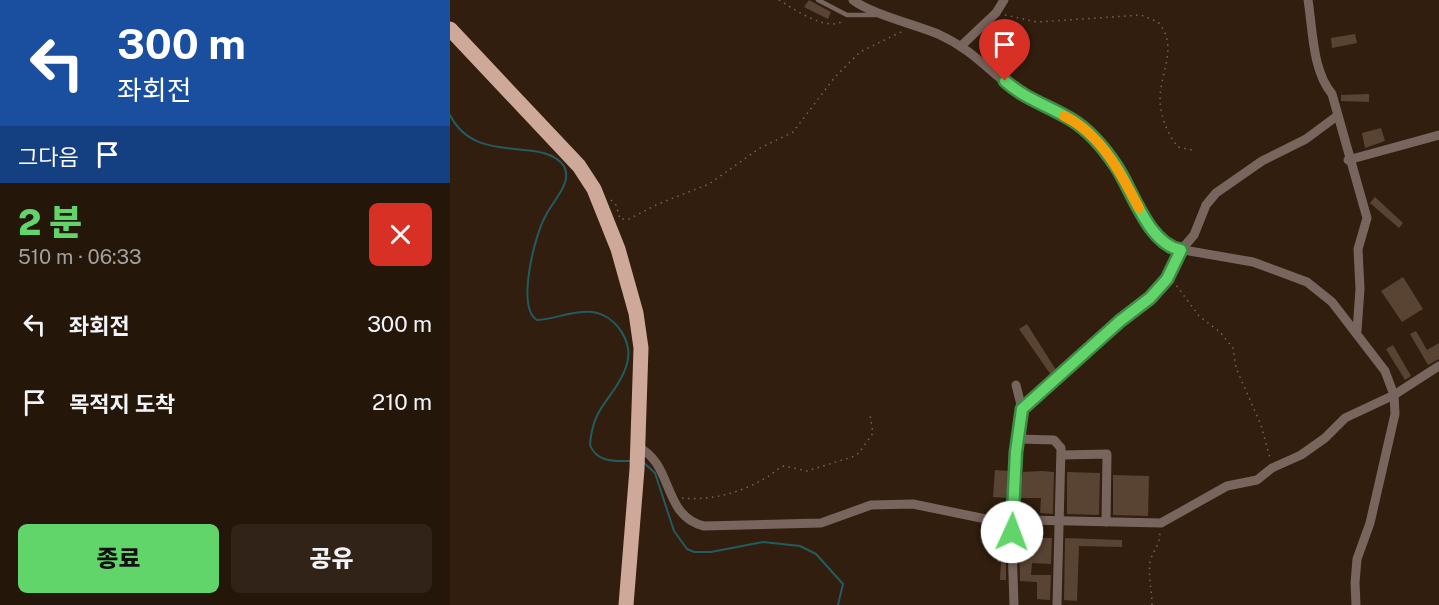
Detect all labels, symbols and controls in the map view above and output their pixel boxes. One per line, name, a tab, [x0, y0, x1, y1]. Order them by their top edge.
text: 300 m	[117, 19, 246, 68]
pin	[979, 19, 1030, 81]
icon: left	[18, 24, 96, 102]
icon: arrive	[988, 28, 1021, 61]
text: 좌회전	[117, 74, 192, 106]
icon: arrive	[91, 138, 124, 171]
text: 그다음	[18, 144, 79, 170]
text: 2 분	[18, 201, 82, 243]
button: close	[369, 203, 432, 266]
text: 510 m · 06:33	[18, 245, 142, 269]
icon: left	[18, 308, 51, 341]
text: 300 m	[367, 311, 432, 337]
text: 좌회전	[69, 313, 130, 339]
icon: arrive	[18, 386, 51, 419]
text: 210 m	[372, 389, 432, 415]
text: 목적지 도착	[69, 391, 175, 417]
position arrow	[980, 500, 1044, 564]
button: 종료	[18, 524, 219, 593]
button: 공유	[231, 524, 432, 593]

